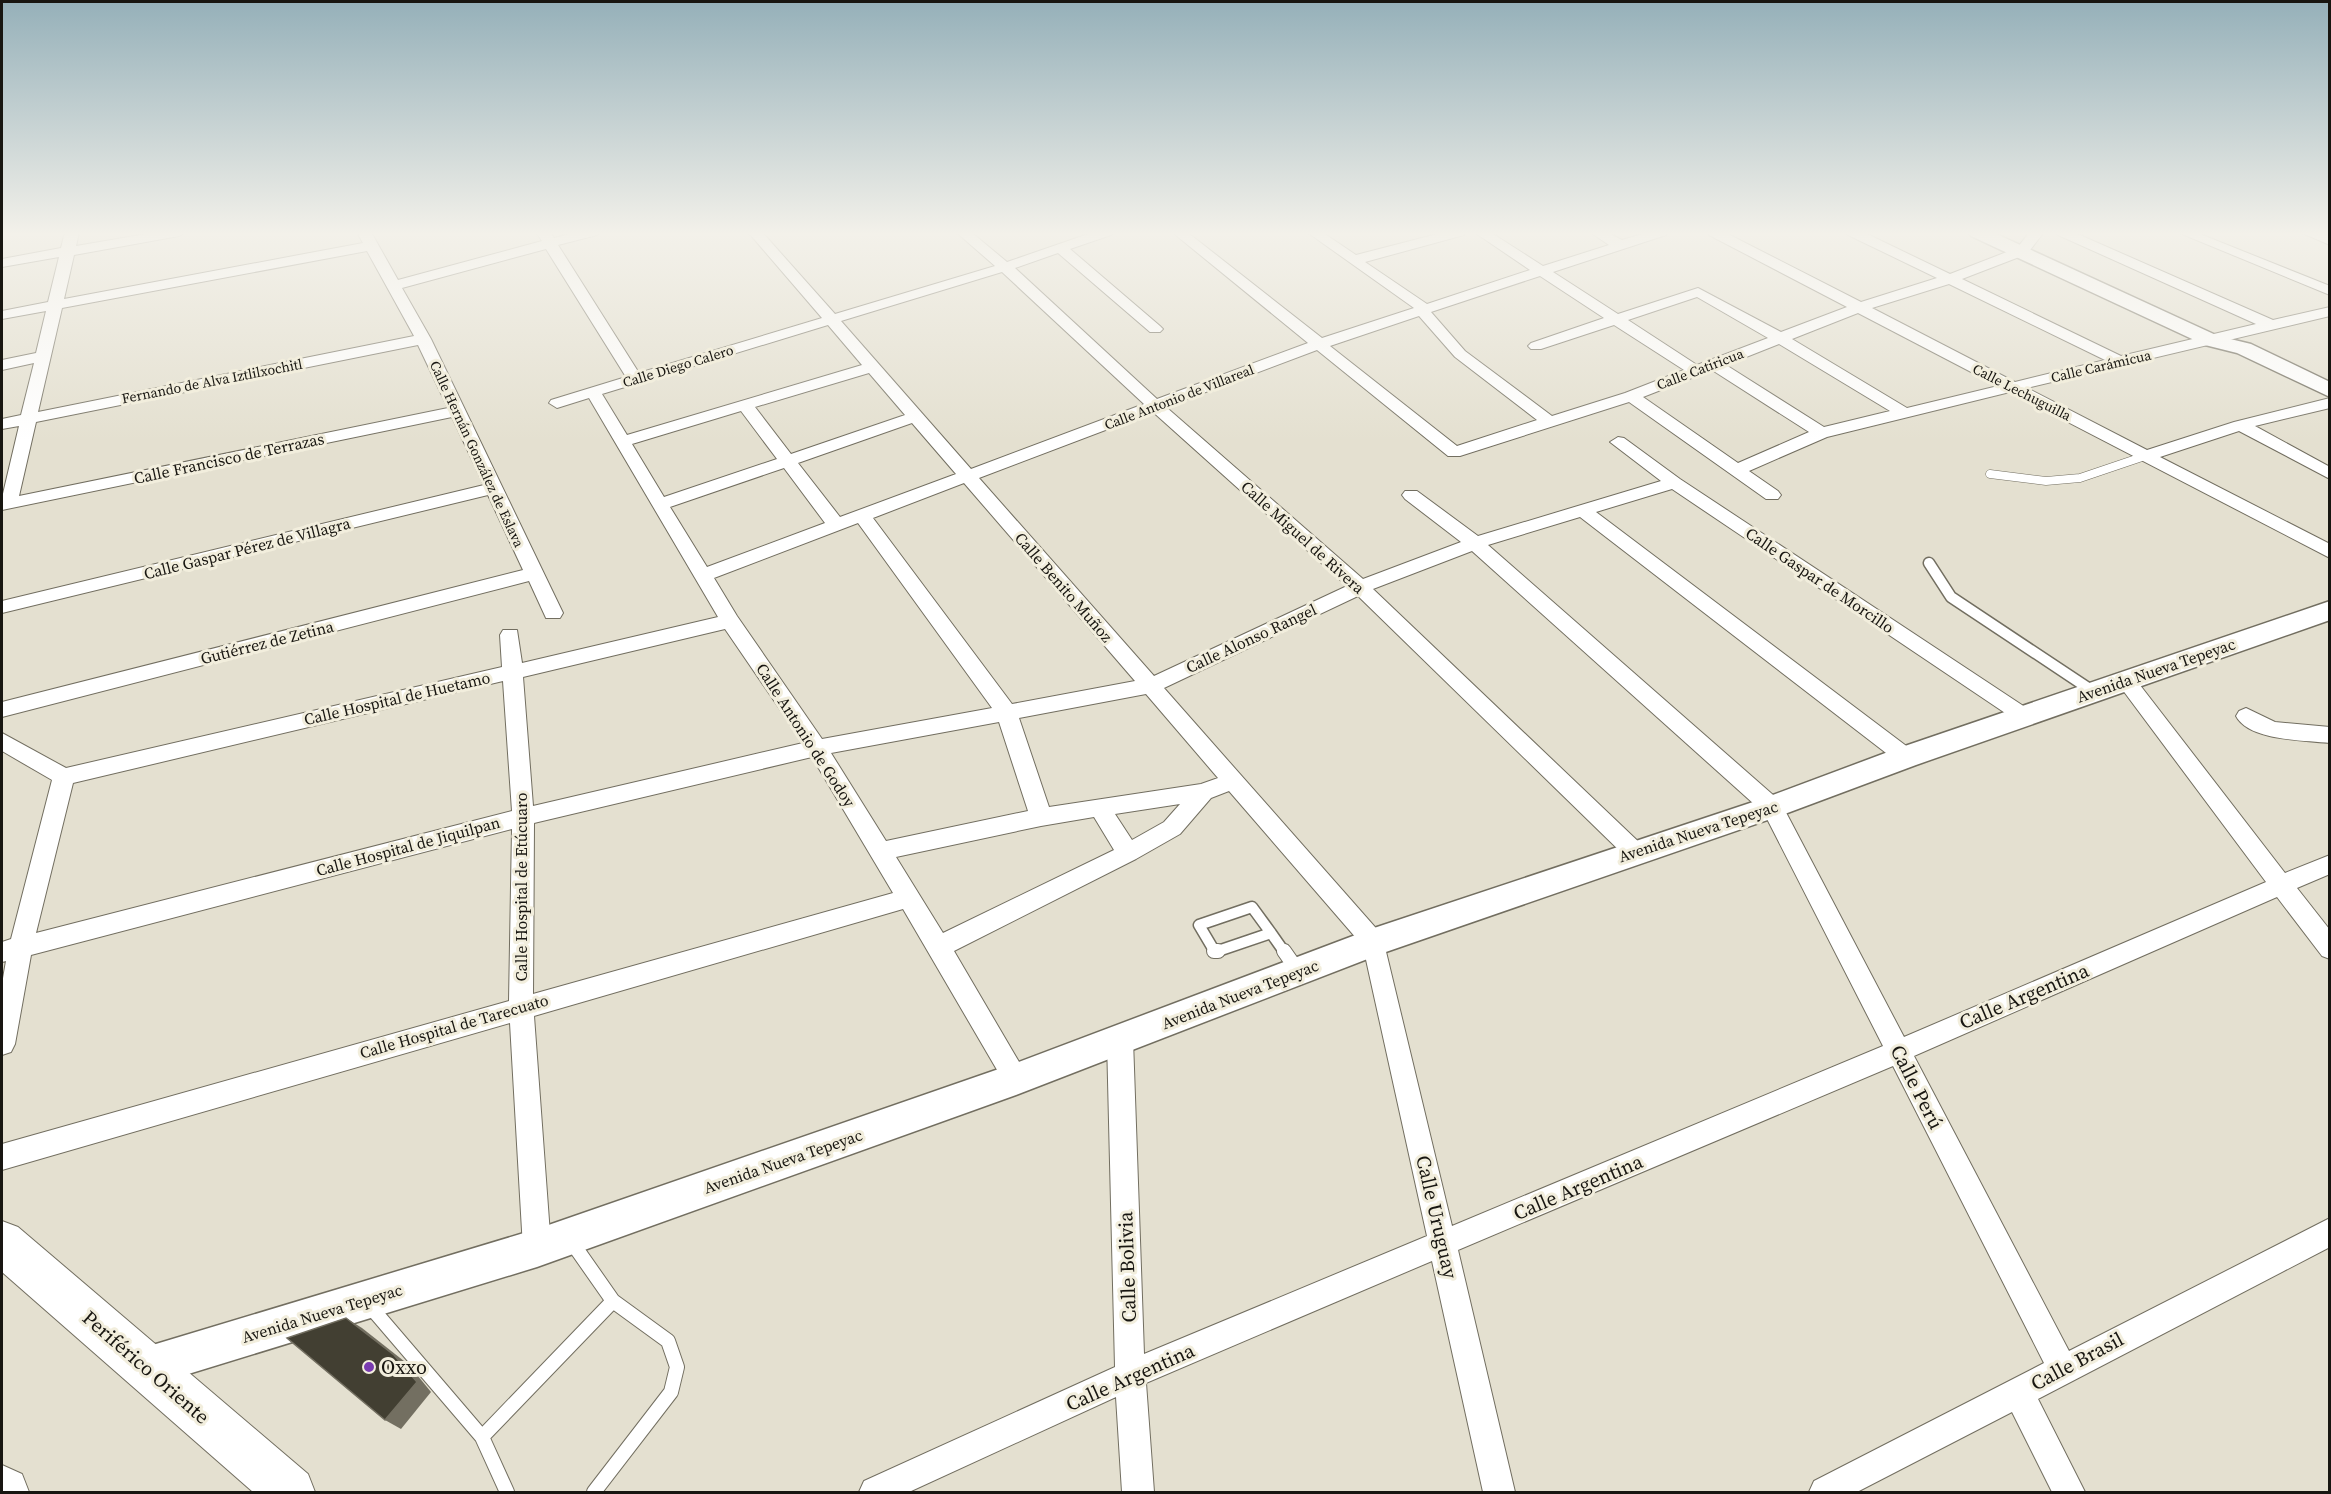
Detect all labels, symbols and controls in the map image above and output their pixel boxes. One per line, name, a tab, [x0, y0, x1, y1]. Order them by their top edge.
street label: Calle Diego Calero	[620, 340, 736, 392]
street label: Calle Catiricua	[1654, 343, 1747, 395]
street label: Calle Carámicua	[2049, 345, 2154, 387]
street label: Fernando de Alva Iztlilxochitl	[120, 354, 304, 408]
street label: Calle Hernán González de Eslava	[425, 358, 529, 551]
street label: Calle Antonio de Villareal	[1101, 359, 1257, 435]
street label: Calle Lechuguilla	[1969, 359, 2076, 426]
street label: Calle Francisco de Terrazas	[132, 427, 326, 489]
street label: Calle Miguel de Rivera	[1236, 475, 1370, 599]
street label: Calle Gaspar Pérez de Villagra	[141, 511, 354, 584]
street label: Calle Gaspar de Morcillo	[1741, 522, 1899, 638]
street label: Calle Benito Muñoz	[1010, 527, 1118, 647]
street label: Calle Alonso Rangel	[1182, 598, 1320, 678]
street label: Gutiérrez de Zetina	[198, 615, 337, 669]
street label: Avenida Nueva Tepeyac	[2074, 632, 2239, 708]
street label: Calle Antonio de Godoy	[751, 659, 861, 812]
street label: Calle Hospital de Huetamo	[302, 666, 492, 730]
street label: Calle Hospital de Etúcuaro	[510, 792, 532, 982]
street label: Avenida Nueva Tepeyac	[1615, 795, 1781, 867]
street label: Calle Hospital de Jiquilpan	[314, 811, 503, 881]
street label: Avenida Nueva Tepeyac	[1158, 954, 1322, 1034]
street label: Calle Argentina	[1955, 956, 2094, 1036]
street label: Calle Hospital de Tarecuato	[357, 988, 551, 1063]
street label: Calle Perú	[1884, 1040, 1950, 1134]
street label: Avenida Nueva Tepeyac	[701, 1123, 866, 1199]
street label: Calle Argentina	[1509, 1147, 1648, 1227]
street label: Calle Uruguay	[1409, 1153, 1465, 1282]
street label: Calle Bolivia	[1111, 1210, 1143, 1323]
street label: Avenida Nueva Tepeyac	[239, 1278, 405, 1348]
street label: Periférico Oriente	[76, 1304, 216, 1430]
street label: Calle Brasil	[2026, 1325, 2128, 1397]
street label: Calle Argentina	[1061, 1336, 1200, 1418]
place label: Oxxo	[381, 1353, 427, 1381]
marker: Oxxo	[362, 1360, 376, 1374]

